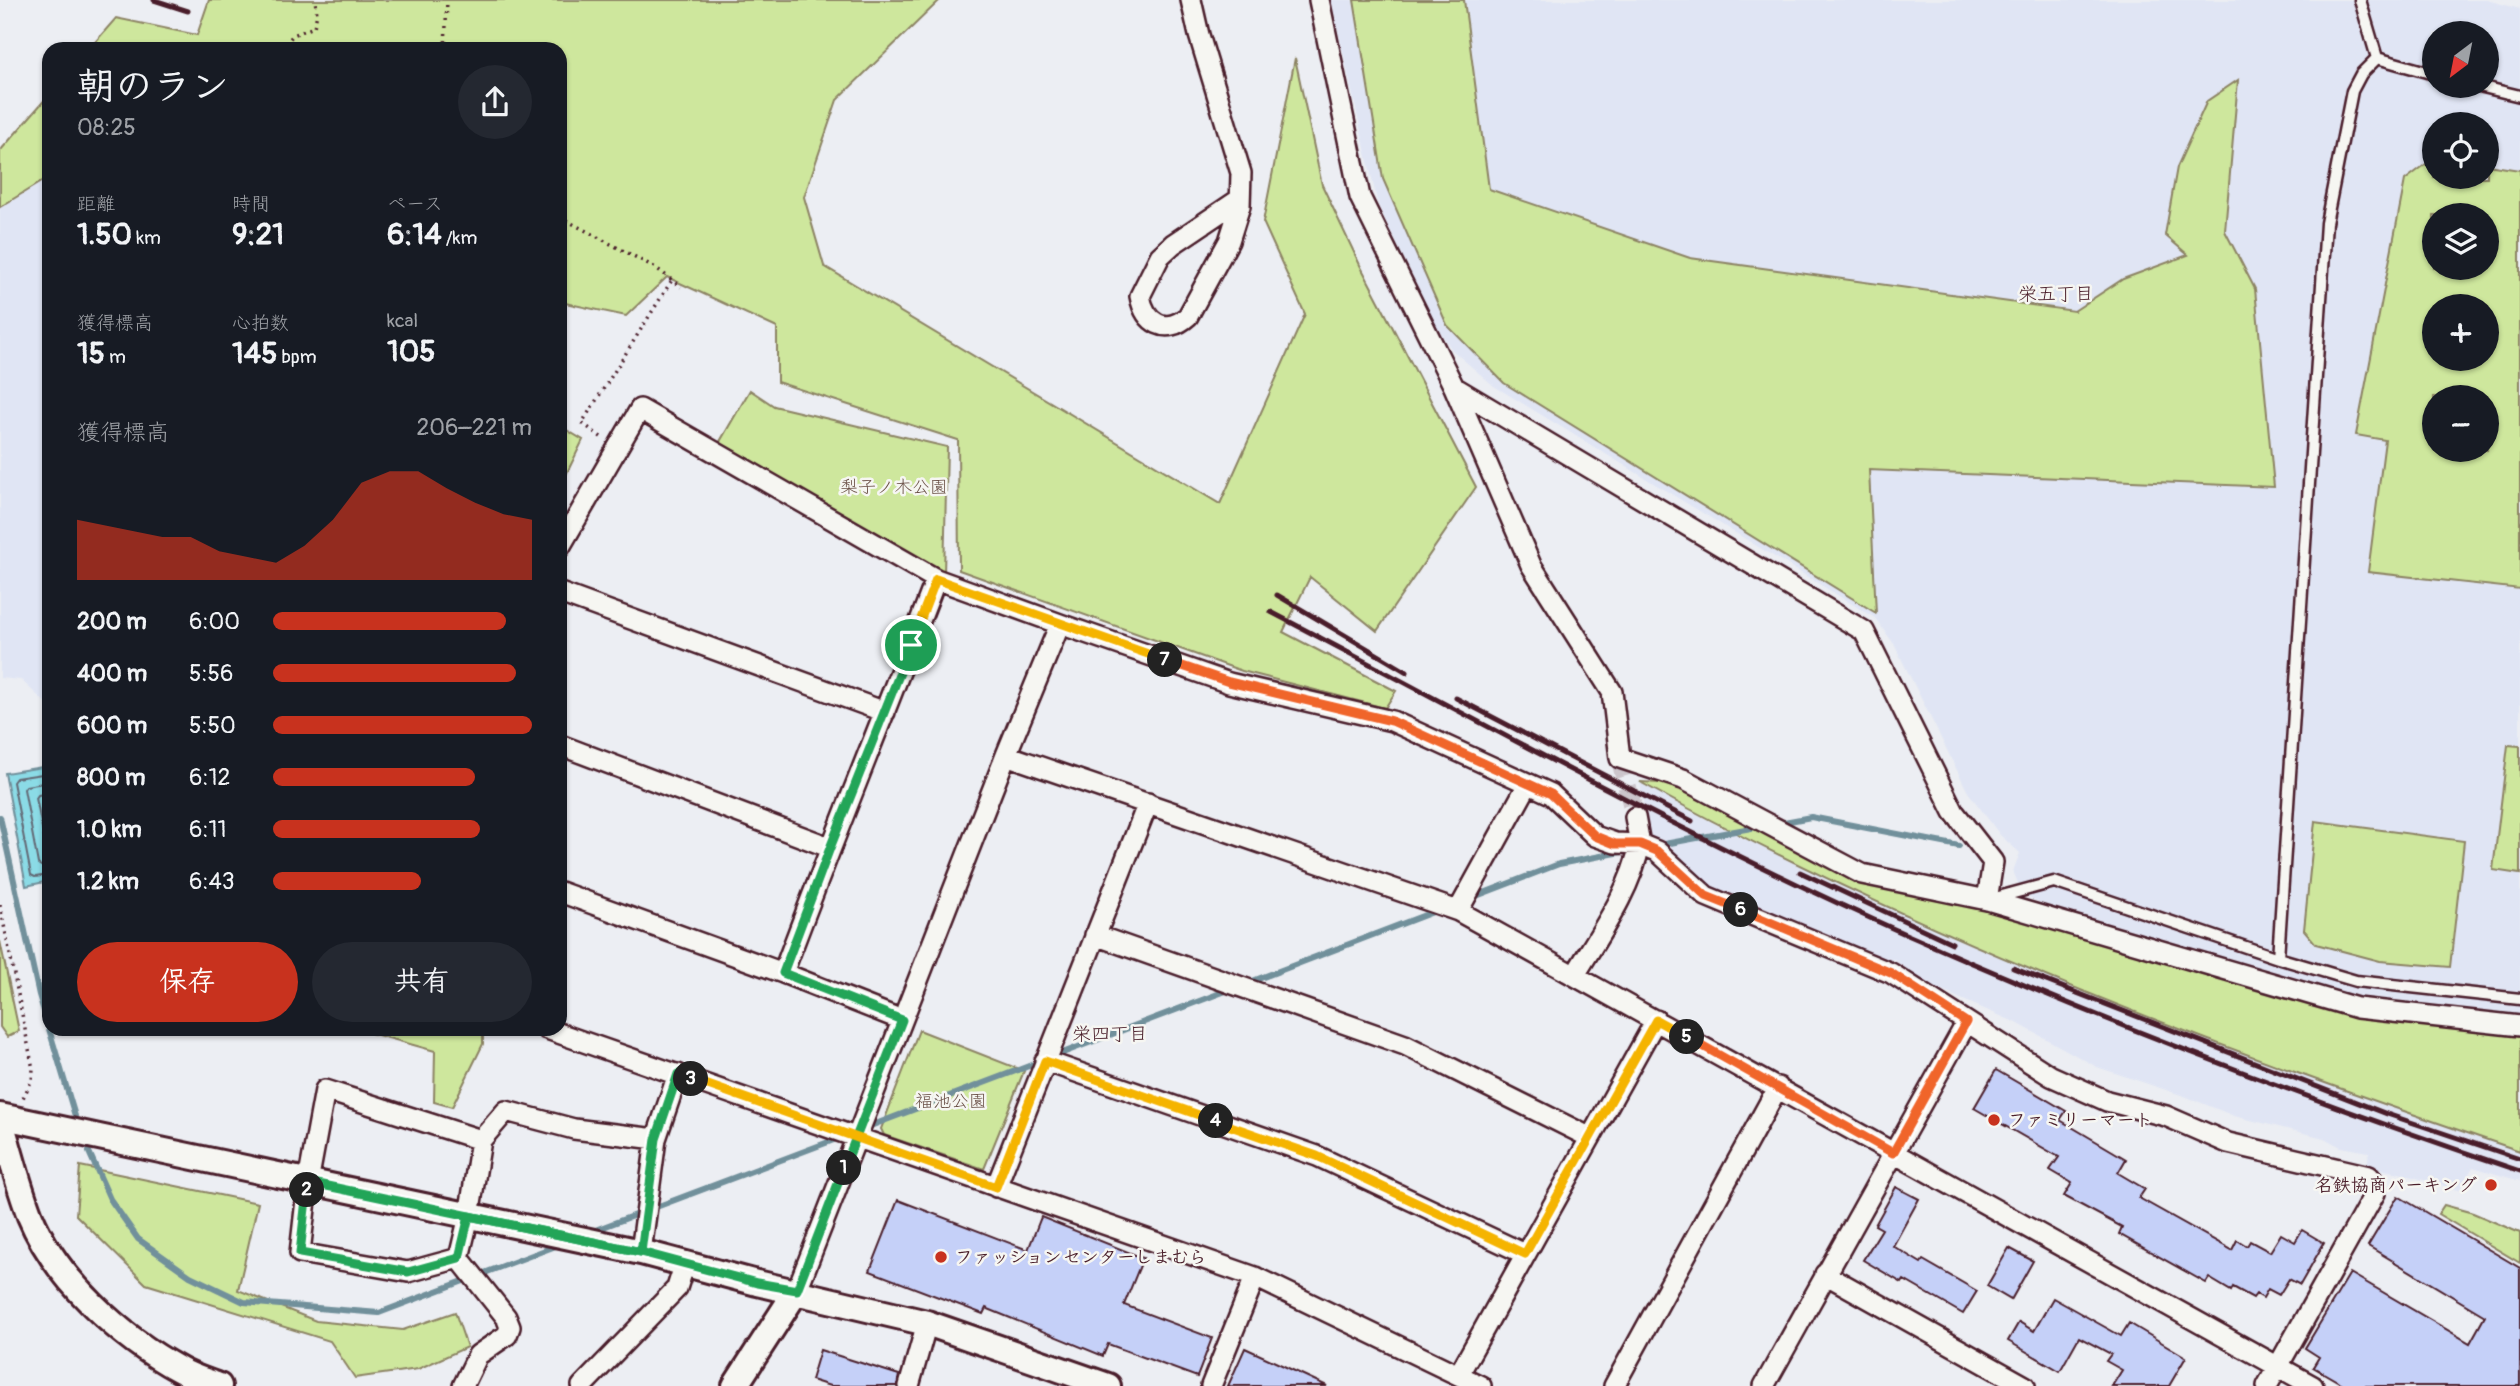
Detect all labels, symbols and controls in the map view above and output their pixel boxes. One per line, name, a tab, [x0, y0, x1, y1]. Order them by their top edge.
north arrow	[2422, 21, 2499, 98]
map controls	[2422, 21, 2499, 462]
text: 朝のラン	[77, 63, 229, 111]
button: share	[458, 65, 532, 139]
button: locate	[2422, 112, 2499, 189]
text: 08:25	[77, 113, 136, 142]
text: 距離	[77, 192, 115, 216]
text: 時間	[232, 192, 270, 216]
text: ペース	[387, 192, 443, 216]
button: layers	[2422, 203, 2499, 280]
text: 1.50	[77, 216, 132, 253]
text: 9:21	[232, 216, 284, 253]
text: 6:14	[387, 216, 442, 253]
text: km	[132, 226, 161, 250]
text: /km	[442, 226, 477, 250]
district label: 栄五丁目	[2018, 282, 2094, 306]
button: +	[2422, 294, 2499, 371]
text: kcal	[387, 309, 418, 333]
text: 獲得標高	[77, 311, 153, 335]
text: 心拍数	[232, 311, 289, 335]
text: 105	[387, 333, 435, 370]
text: 15	[77, 335, 105, 372]
text: 145	[232, 335, 277, 372]
text: m	[105, 345, 126, 369]
text: bpm	[277, 345, 317, 369]
button: −	[2422, 385, 2499, 462]
text: 206–221 m	[416, 413, 532, 442]
text: 獲得標高	[77, 418, 169, 447]
park label: 梨子ノ木公園	[840, 476, 948, 499]
text: 200 m	[77, 607, 147, 636]
text: 6:00	[189, 607, 240, 636]
pin	[881, 615, 941, 675]
icon: arrive	[892, 626, 930, 664]
pin: 7	[1148, 642, 1182, 678]
text: 7	[1159, 647, 1170, 671]
text: 400 m	[77, 659, 147, 688]
text: 5:56	[189, 659, 233, 688]
text: 600 m	[77, 711, 147, 740]
text: 5:50	[189, 711, 236, 740]
text: 800 m	[77, 763, 145, 792]
text: 6:12	[189, 763, 230, 792]
text: 1.0 km	[77, 815, 142, 844]
text: 6:11	[189, 815, 227, 844]
text: 1.2 km	[77, 867, 139, 896]
text: 6:43	[189, 867, 235, 896]
pin: 6	[1724, 892, 1758, 928]
text: 6	[1735, 897, 1746, 921]
button: 保存	[77, 942, 298, 1022]
button: 共有	[312, 942, 532, 1022]
pin: 5	[1670, 1020, 1704, 1054]
district label: 栄四丁目	[1072, 1022, 1148, 1046]
text: 5	[1681, 1024, 1692, 1048]
pin: 3	[674, 1062, 708, 1096]
text: 3	[685, 1066, 696, 1090]
park label: 福池公園	[915, 1090, 987, 1113]
pin: 4	[1198, 1104, 1234, 1138]
text: 4	[1210, 1108, 1221, 1132]
place label: ファミリーマート	[2008, 1109, 2153, 1132]
marker: ファミリーマート	[1986, 1112, 2002, 1128]
pin: 1	[826, 1150, 862, 1186]
text: 1	[840, 1155, 847, 1179]
pin: 2	[290, 1172, 324, 1208]
place label: 名鉄協商パーキング	[2315, 1174, 2477, 1197]
text: 2	[301, 1177, 312, 1201]
marker: 名鉄協商パーキング	[2483, 1177, 2499, 1193]
place label: ファッションセンターしまむら	[955, 1246, 1207, 1269]
marker: ファッションセンターしまむら	[933, 1249, 949, 1265]

